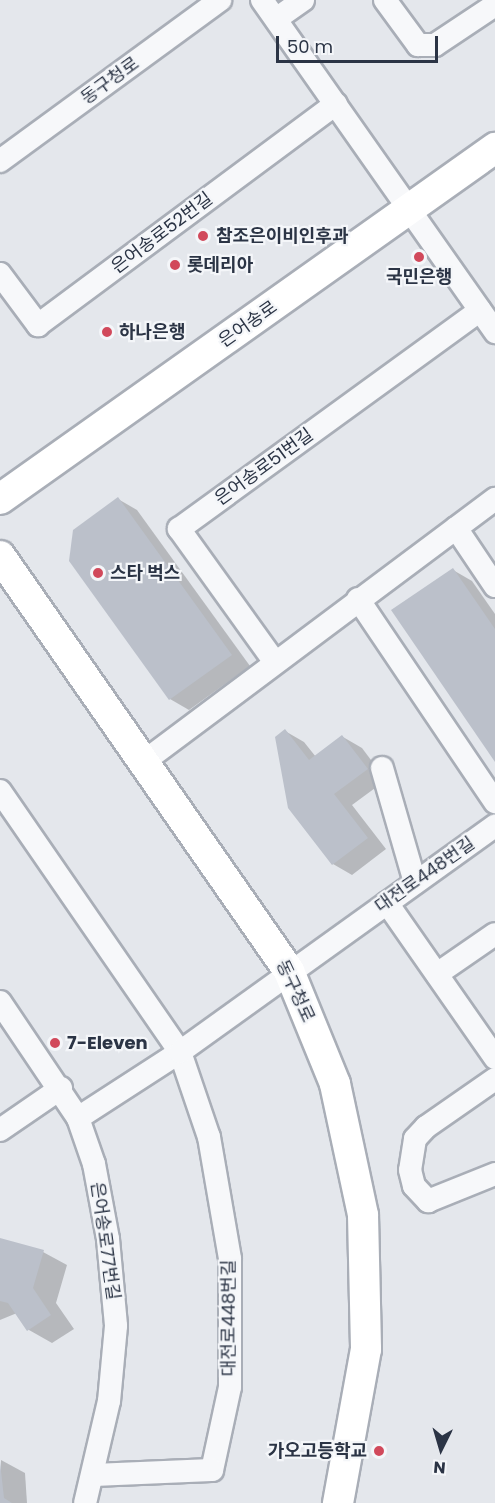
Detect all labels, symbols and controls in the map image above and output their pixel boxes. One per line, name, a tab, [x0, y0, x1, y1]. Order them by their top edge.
scale bar	[279, 24, 441, 62]
text: 50 m	[287, 34, 333, 59]
street label: 동구청로	[77, 53, 143, 109]
street label: 은어송로52번길	[107, 188, 217, 278]
place label: 참조은이비인후과	[216, 225, 348, 247]
marker: 참조은이비인후과	[194, 227, 212, 245]
marker: 국민은행	[412, 250, 426, 264]
place label: 롯데리아	[187, 254, 253, 276]
marker: 롯데리아	[168, 258, 182, 272]
place label: 국민은행	[386, 266, 452, 288]
street label: 은어송로	[215, 296, 281, 352]
place label: 하나은행	[119, 321, 185, 343]
marker: 하나은행	[100, 325, 114, 339]
street label: 은어송로51번길	[211, 424, 317, 510]
place label: 스타 벅스	[110, 562, 180, 584]
marker: 스타 벅스	[91, 566, 105, 580]
street label: 대전로448번길	[371, 833, 479, 917]
street label: 동구청로	[271, 956, 319, 1026]
place label: 7-Eleven	[67, 1032, 148, 1054]
marker: 7-Eleven	[48, 1036, 62, 1050]
street label: 은어송로77번길	[86, 1181, 124, 1301]
street label: 대전로448번길	[218, 1260, 240, 1376]
north arrow	[411, 1419, 471, 1479]
place label: 가오고등학교	[268, 1440, 367, 1462]
marker: 가오고등학교	[372, 1444, 386, 1458]
text: N	[432, 1455, 446, 1479]

